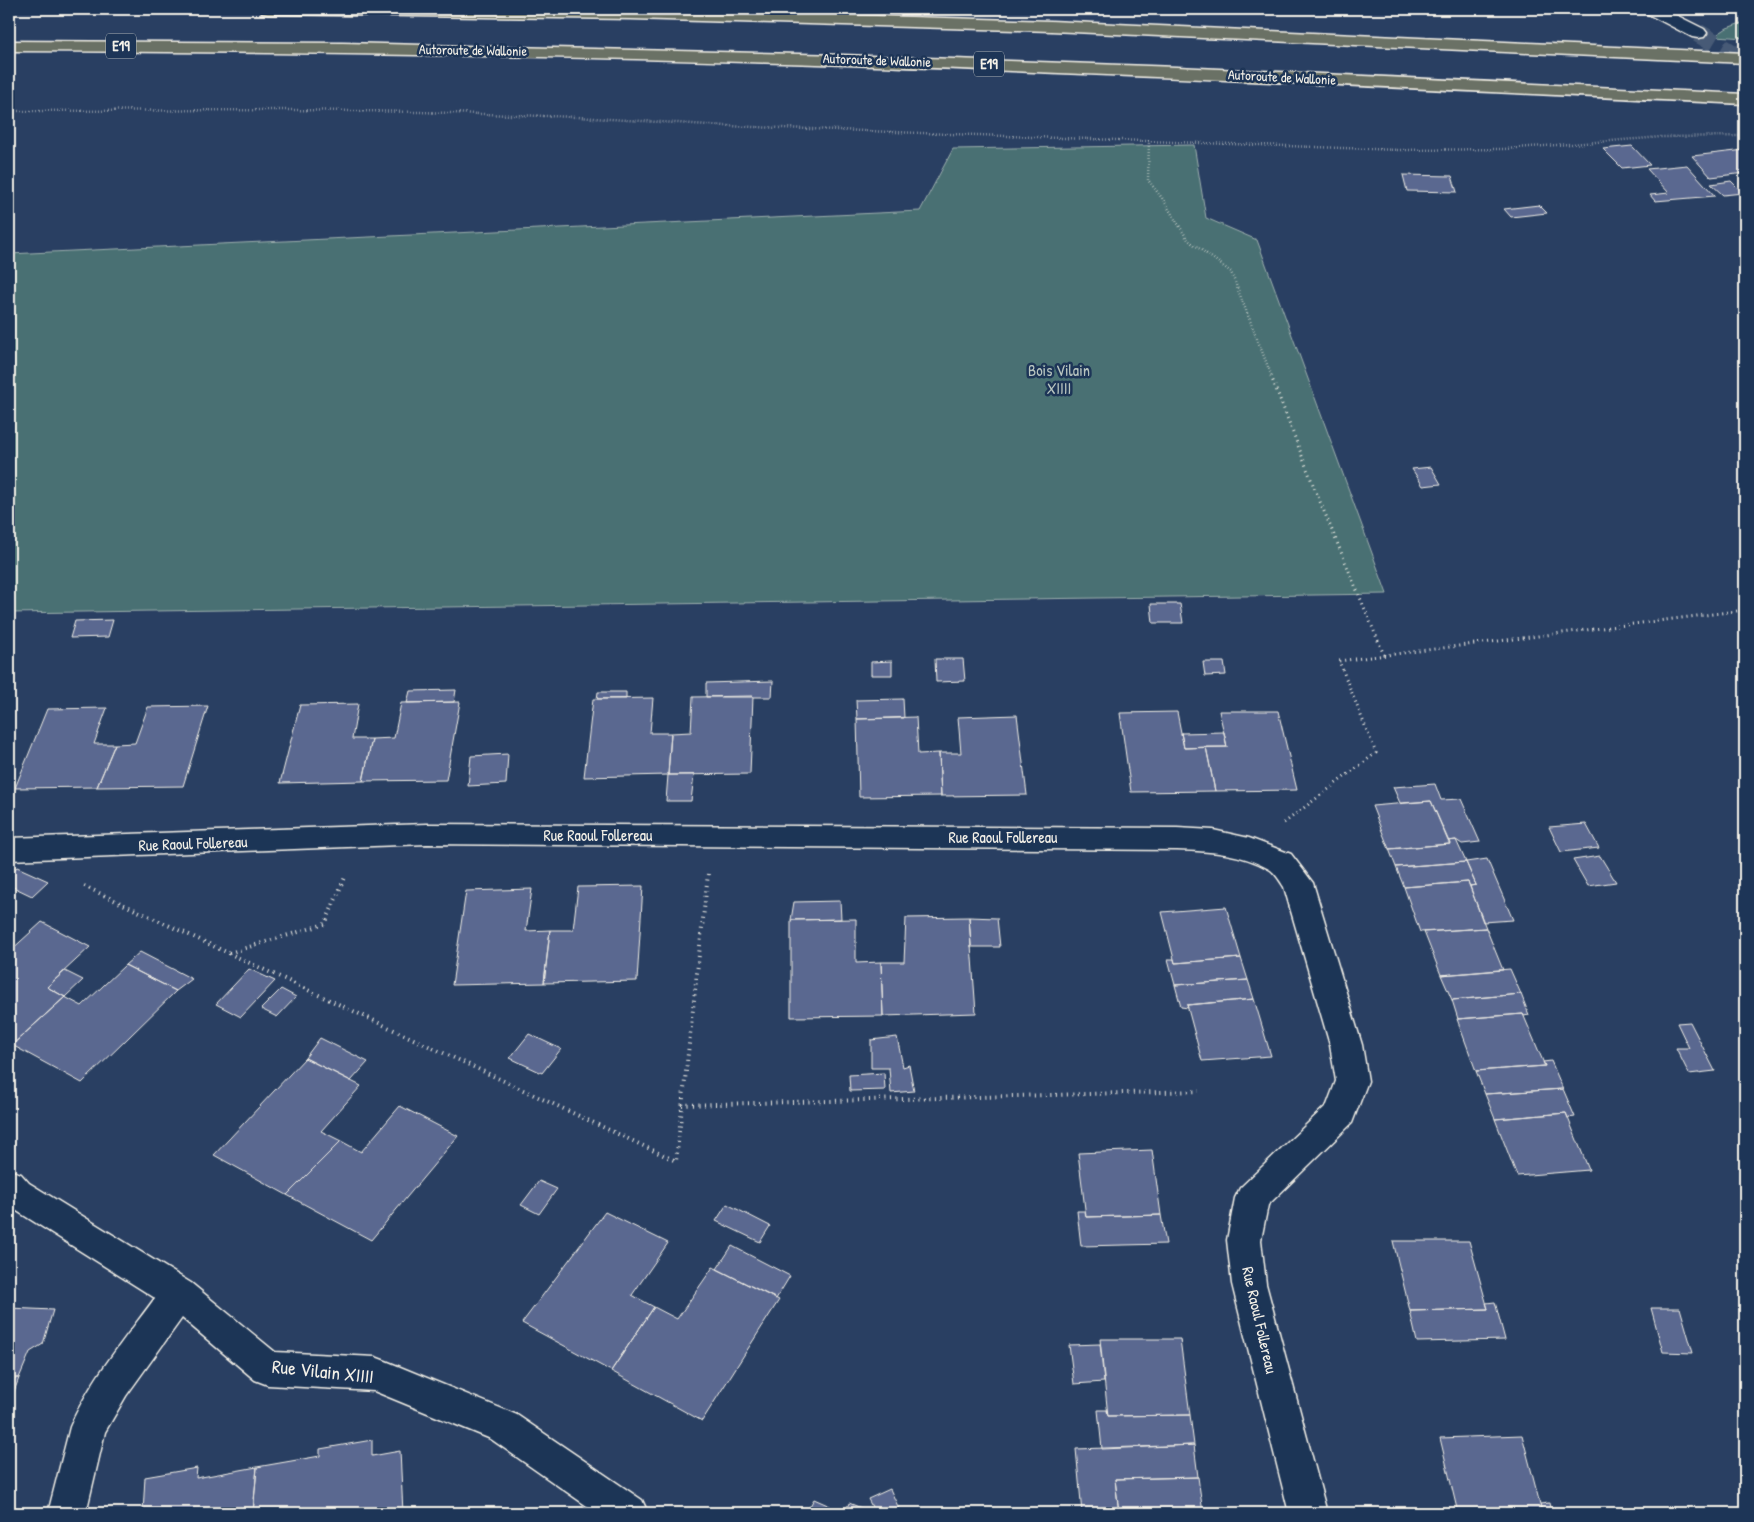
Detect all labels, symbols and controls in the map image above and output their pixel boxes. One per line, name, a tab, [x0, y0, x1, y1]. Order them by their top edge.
road number: E19	[106, 34, 136, 58]
street label: Autoroute de Wallonie	[419, 39, 528, 60]
street label: Autoroute de Wallonie	[823, 48, 932, 71]
road number: E19	[974, 52, 1004, 76]
street label: Autoroute de Wallonie	[1227, 64, 1337, 89]
park label: Bois Vilain XIIII	[1028, 359, 1090, 399]
street label: Rue Raoul Follereau	[544, 824, 653, 846]
street label: Rue Raoul Follereau	[949, 826, 1058, 848]
street label: Rue Raoul Follereau	[138, 830, 248, 856]
street label: Rue Raoul Follereau	[1237, 1264, 1283, 1376]
street label: Rue Vilain XIIII	[271, 1353, 375, 1389]

